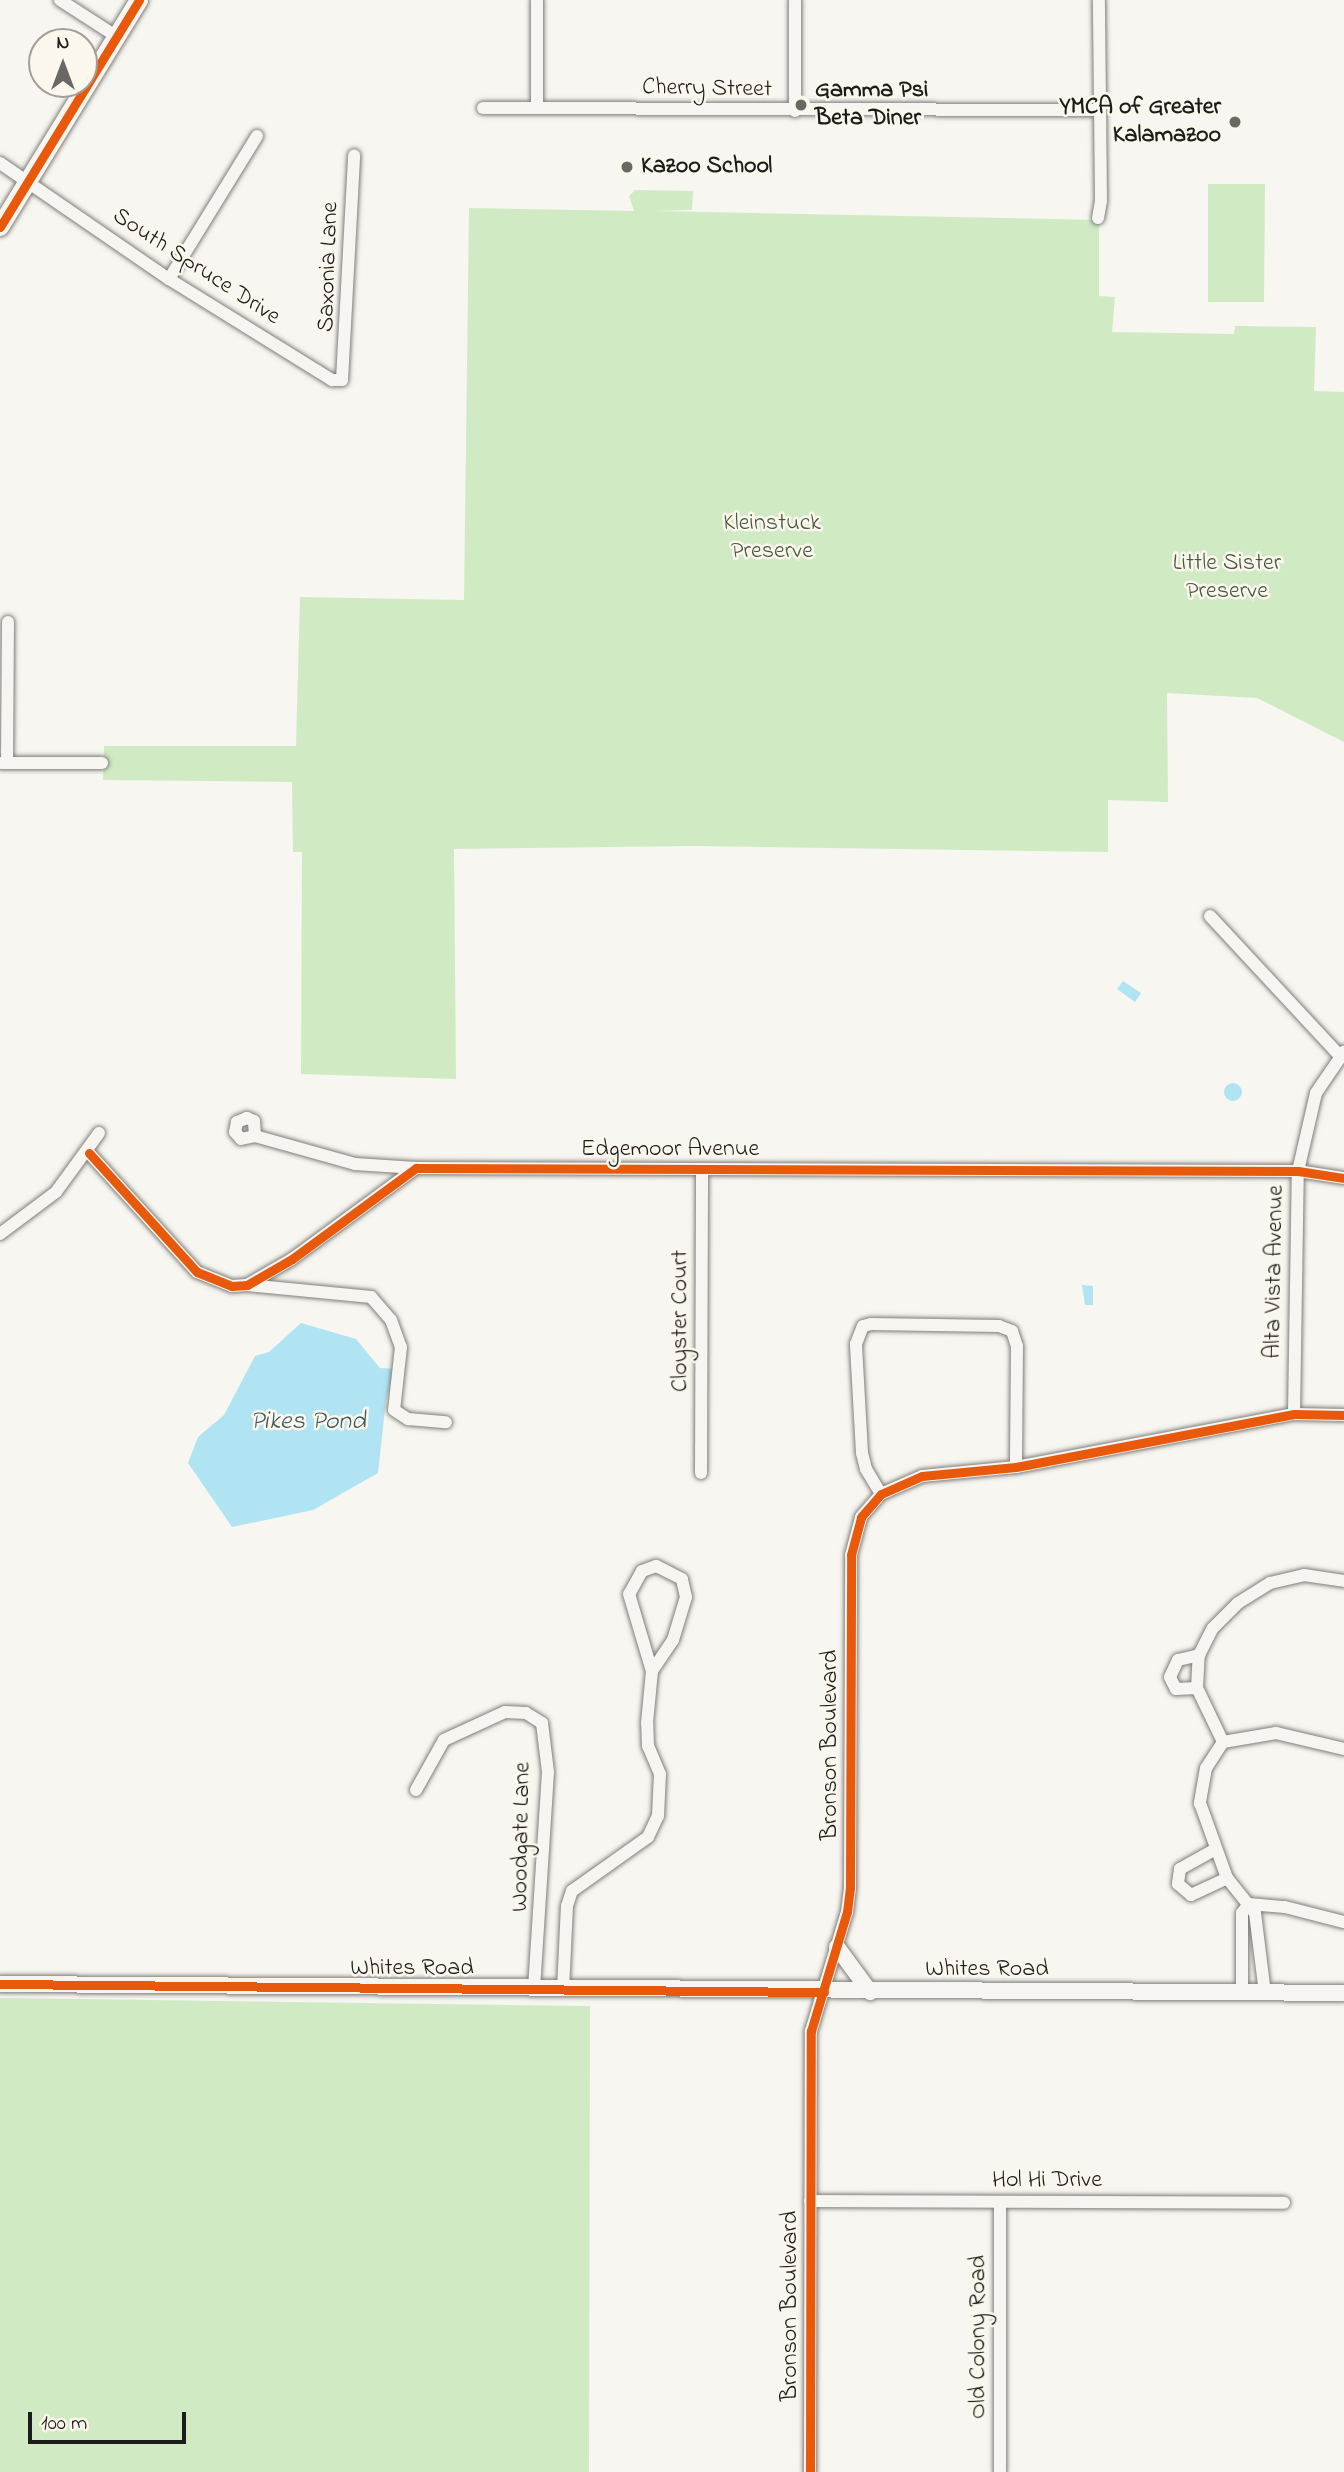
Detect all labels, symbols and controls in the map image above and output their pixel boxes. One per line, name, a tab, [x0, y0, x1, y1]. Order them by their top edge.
north arrow	[28, 28, 98, 98]
text: N	[57, 30, 69, 57]
street label: Cherry Street	[642, 73, 772, 105]
place label: Gamma Psi Beta Diner	[815, 77, 928, 133]
place label: YMCA of Greater Kalamazoo	[1059, 94, 1221, 150]
marker: Gamma Psi Beta Diner	[793, 97, 809, 113]
marker: YMCA of Greater Kalamazoo	[1227, 114, 1243, 130]
place label: Kazoo School	[641, 153, 772, 181]
marker: Kazoo School	[619, 159, 635, 175]
street label: Saxonia Lane	[312, 201, 346, 333]
street label: South Spruce Drive	[107, 202, 285, 332]
park label: Kleinstuck Preserve	[723, 510, 821, 566]
park label: Little Sister Preserve	[1173, 550, 1281, 606]
street label: Edgemoor Avenue	[581, 1136, 759, 1164]
street label: Alta Vista Avenue	[1259, 1185, 1291, 1359]
street label: Cloyster Court	[667, 1250, 695, 1392]
water label: Pikes Pond	[250, 1407, 366, 1439]
street label: Bronson Boulevard	[817, 1650, 845, 1840]
street label: Woodgate Lane	[506, 1762, 538, 1912]
street label: Whites Road	[350, 1955, 474, 1983]
street label: Whites Road	[925, 1956, 1049, 1984]
street label: Hol Hi Drive	[992, 2167, 1102, 2195]
street label: Bronson Boulevard	[777, 2211, 805, 2401]
street label: Old Colony Road	[965, 2255, 993, 2419]
scale bar	[32, 2398, 189, 2442]
text: 100 m	[41, 2409, 87, 2439]

